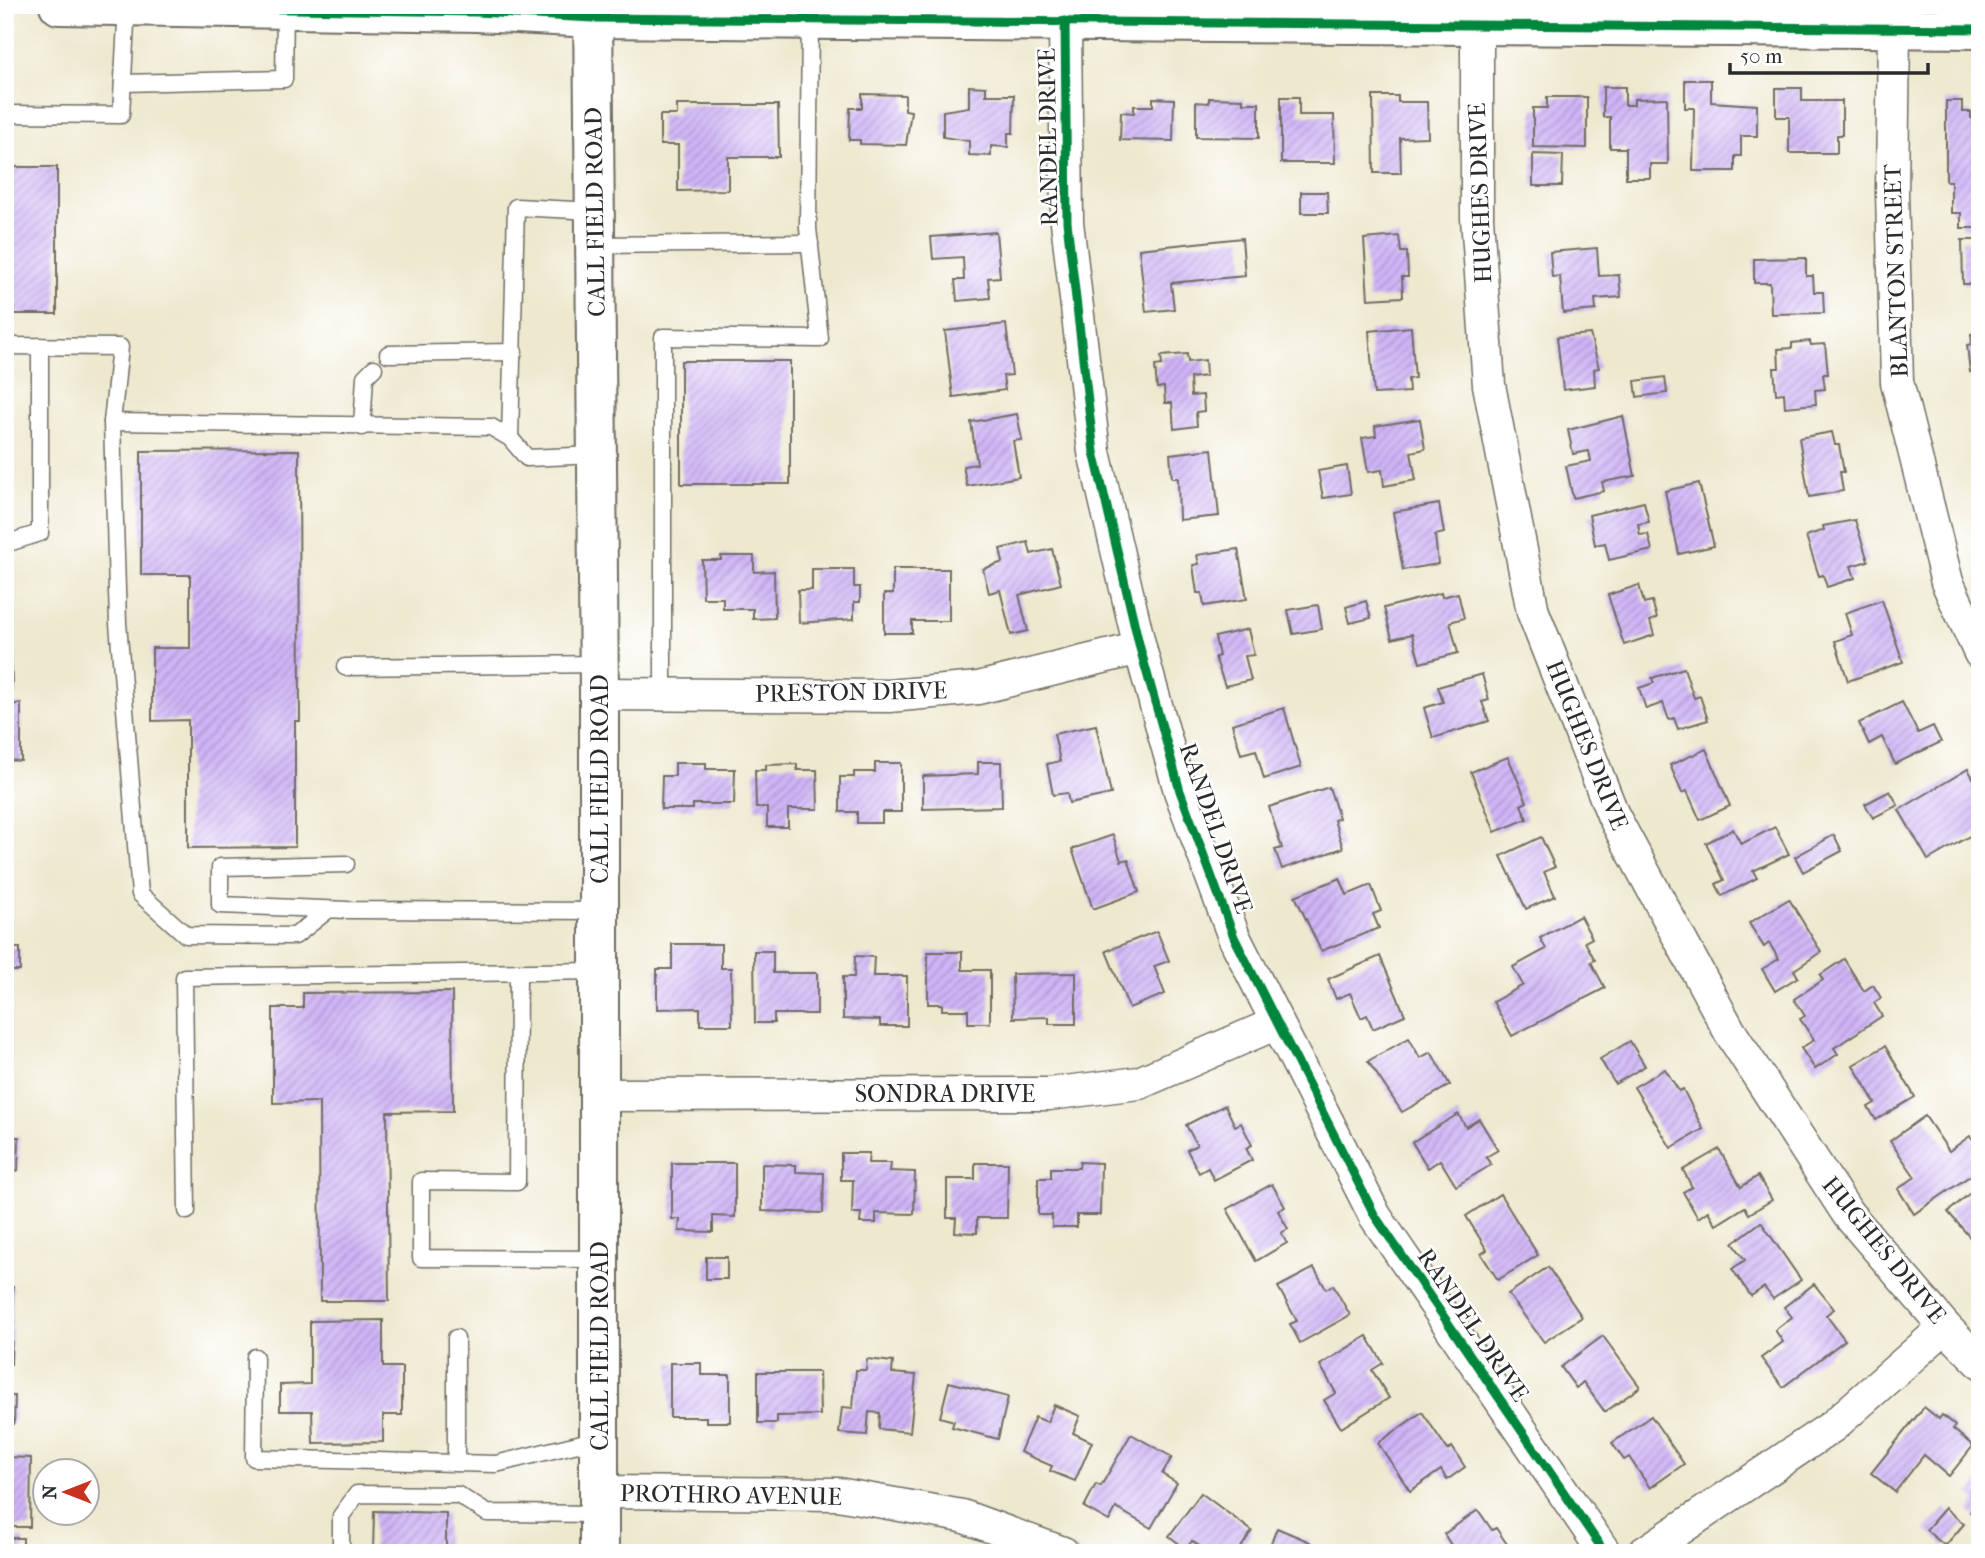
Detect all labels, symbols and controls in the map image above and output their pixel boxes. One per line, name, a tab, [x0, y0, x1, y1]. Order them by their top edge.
scale bar	[1730, 32, 1927, 76]
text: 50 m	[1740, 44, 1783, 68]
street label: RANDEL DRIVE	[1032, 47, 1064, 227]
street label: HUGHES DRIVE	[1463, 102, 1497, 284]
street label: CALL FIELD ROAD	[579, 107, 611, 317]
street label: BLANTON STREET	[1878, 163, 1914, 378]
street label: HUGHES DRIVE	[1540, 656, 1634, 834]
street label: CALL FIELD ROAD	[586, 674, 614, 884]
street label: PRESTON DRIVE	[755, 676, 947, 708]
street label: RANDEL DRIVE	[1174, 739, 1258, 917]
street label: SONDRA DRIVE	[855, 1080, 1035, 1108]
street label: HUGHES DRIVE	[1816, 1171, 1952, 1329]
street label: CALL FIELD ROAD	[586, 1241, 614, 1451]
street label: RANDEL DRIVE	[1411, 1243, 1535, 1407]
north arrow	[32, 1456, 102, 1526]
street label: PROTHRO AVENUE	[620, 1479, 842, 1511]
text: N	[39, 1484, 61, 1499]

